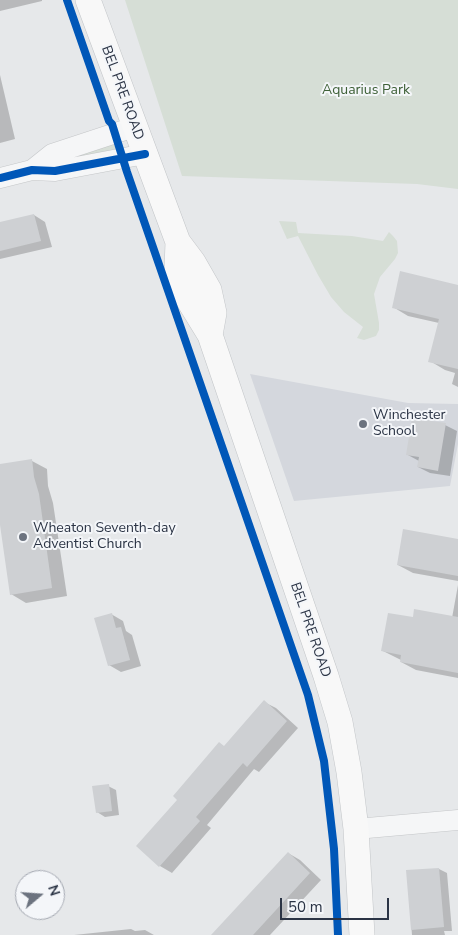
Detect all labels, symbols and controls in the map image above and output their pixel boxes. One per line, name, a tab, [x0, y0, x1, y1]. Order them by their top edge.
street label: BEL PRE ROAD	[97, 43, 147, 143]
park label: Aquarius Park	[322, 83, 410, 99]
place label: Winchester School	[373, 408, 445, 441]
marker: Winchester School	[357, 418, 369, 430]
place label: Wheaton Seventh-day Adventist Church	[33, 521, 176, 554]
marker: Wheaton Seventh-day Adventist Church	[17, 531, 29, 543]
street label: BEL PRE ROAD	[286, 580, 334, 680]
north arrow	[15, 870, 65, 920]
text: N	[43, 883, 64, 898]
scale bar	[283, 888, 392, 920]
text: 50 m	[288, 897, 323, 917]

